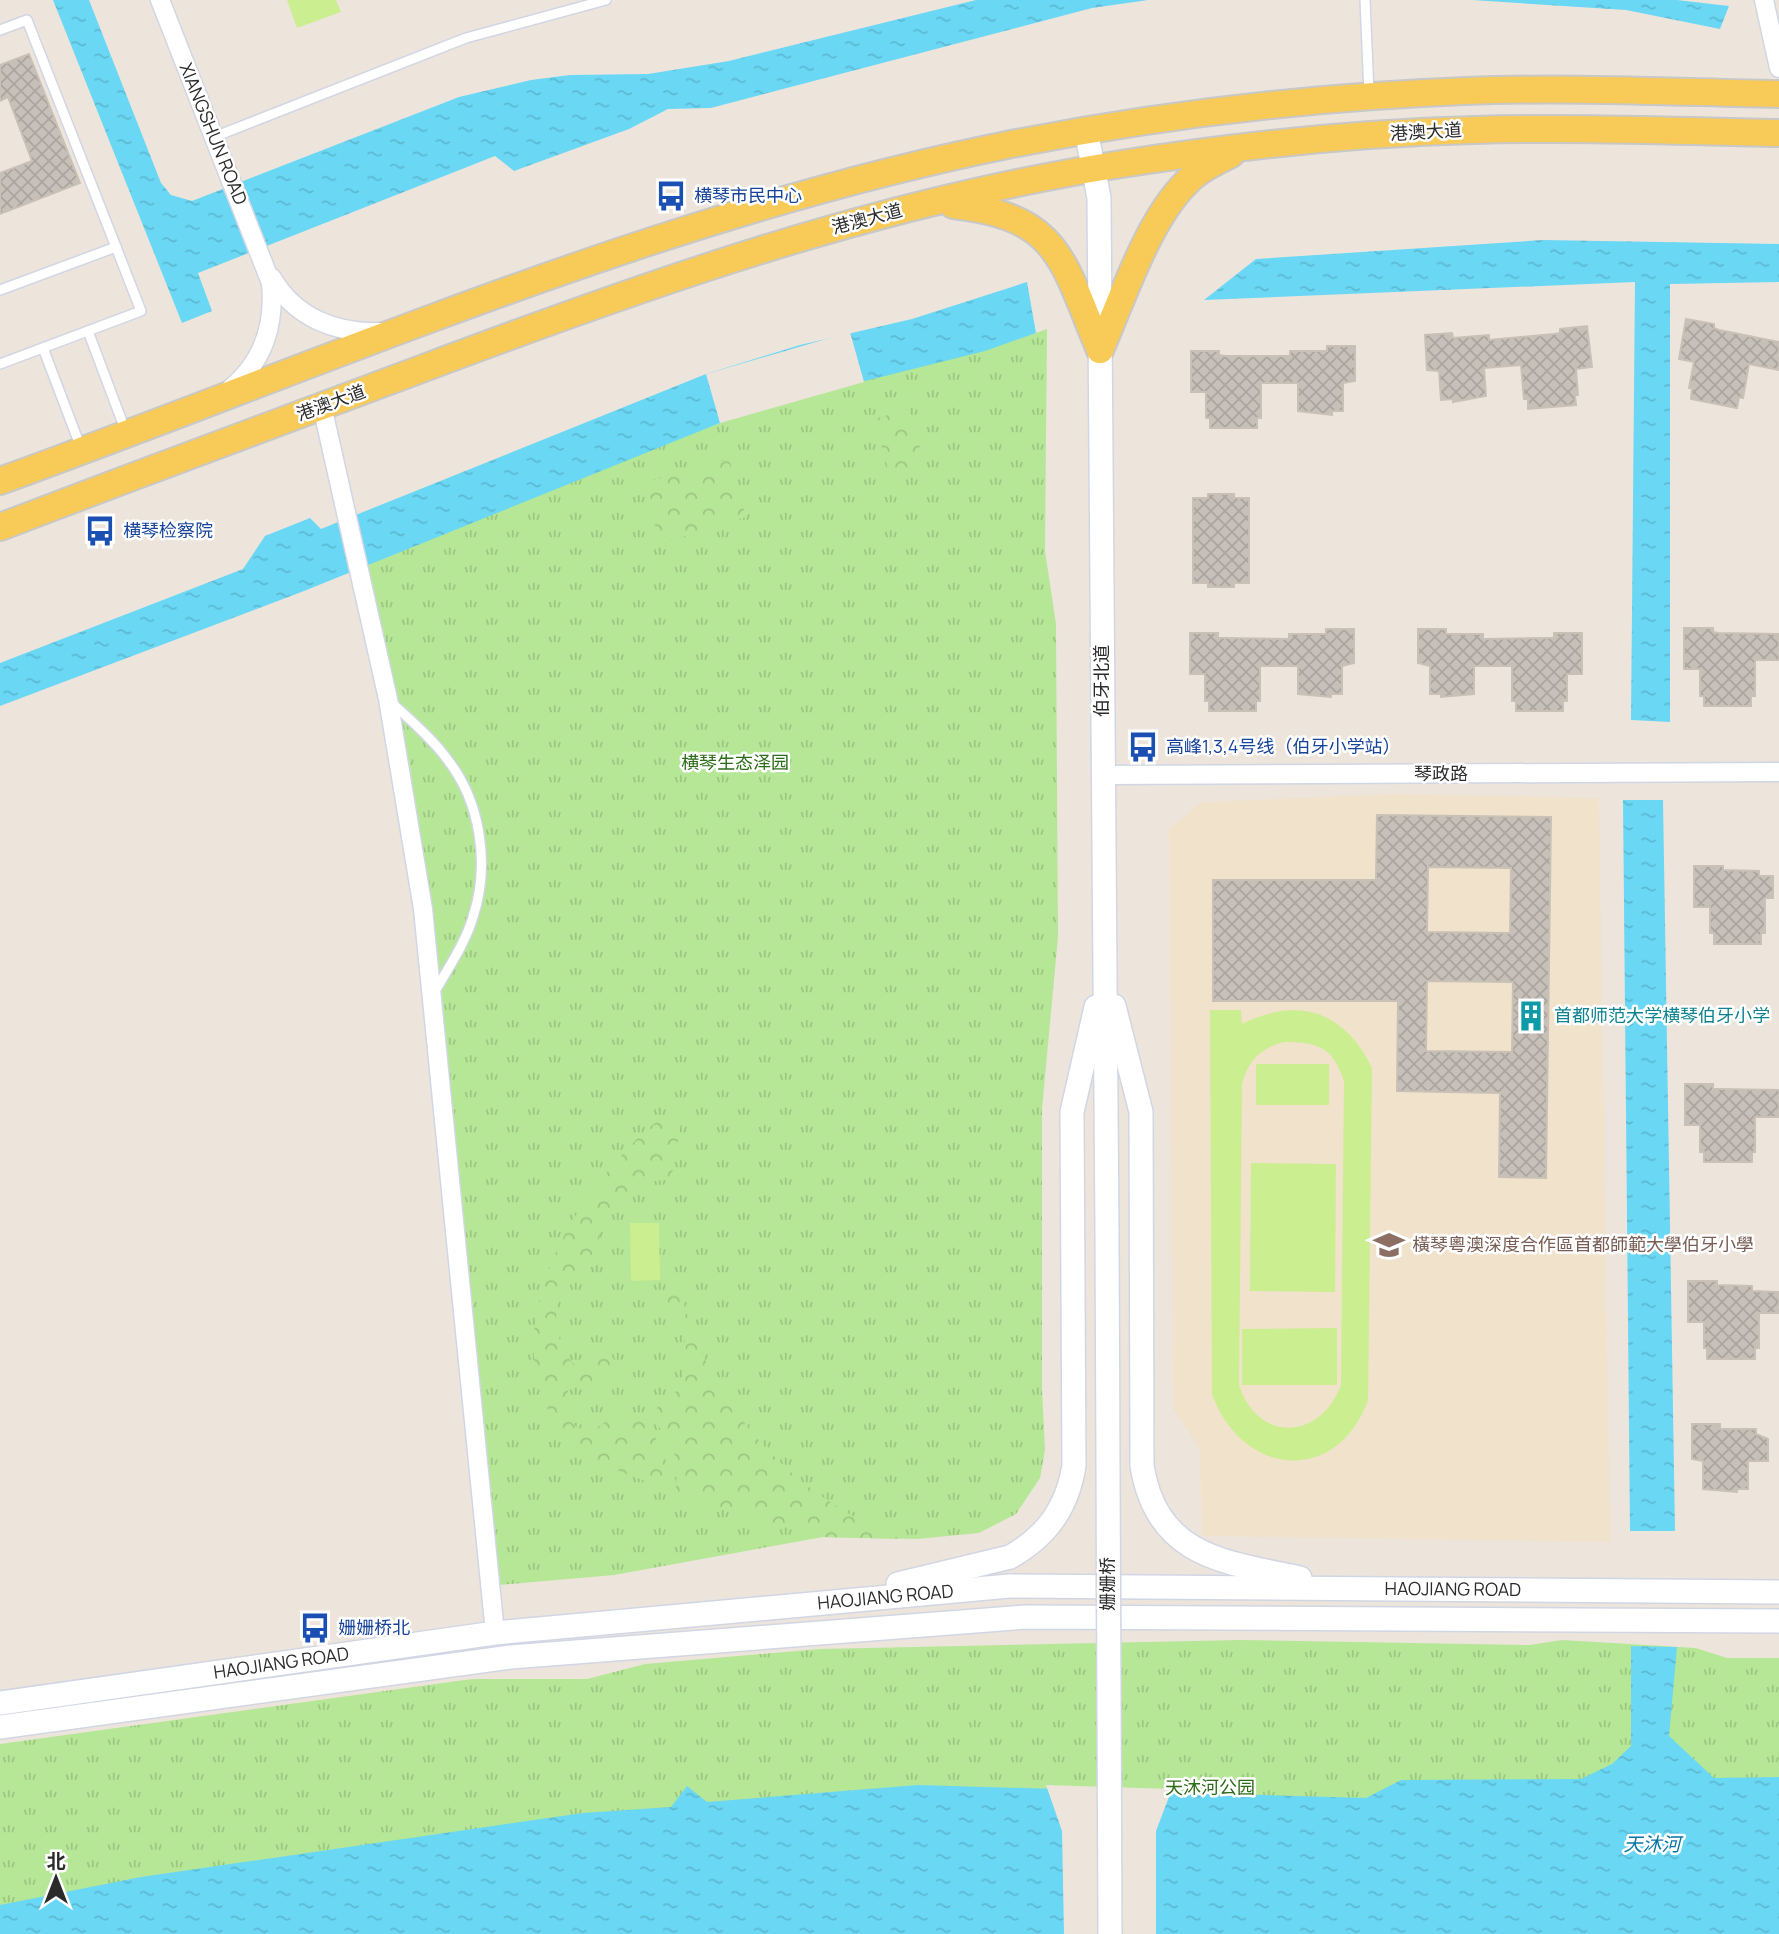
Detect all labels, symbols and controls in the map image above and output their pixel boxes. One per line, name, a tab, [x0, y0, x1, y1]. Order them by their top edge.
street label: XIANGSHUN ROAD	[175, 59, 253, 208]
street label: 港澳大道	[1389, 117, 1463, 145]
bus stop icon: 横琴市民中心	[654, 179, 688, 213]
place label: 横琴市民中心	[694, 183, 802, 207]
street label: 港澳大道	[829, 197, 905, 239]
street label: 港澳大道	[293, 378, 369, 426]
bus stop icon: 横琴检察院	[83, 514, 117, 548]
place label: 横琴检察院	[123, 518, 213, 542]
street label: 伯牙北道	[1089, 645, 1113, 717]
bus stop icon: 高峰1,3,4号线（伯牙小学站）	[1126, 730, 1160, 764]
place label: 高峰1,3,4号线（伯牙小学站）	[1166, 734, 1400, 758]
park label: 横琴生态泽园	[681, 750, 789, 774]
street label: 琴政路	[1414, 761, 1468, 785]
building icon: 首都师范大学横琴伯牙小学	[1514, 999, 1548, 1033]
place label: 首都师范大学横琴伯牙小学	[1554, 1003, 1770, 1027]
school or university icon: 橫琴粵澳深度合作區首都師範大學伯牙小學	[1372, 1228, 1406, 1262]
place label: 橫琴粵澳深度合作區首都師範大學伯牙小學	[1412, 1232, 1754, 1256]
street label: 姗姗桥	[1095, 1557, 1119, 1611]
street label: HAOJIANG ROAD	[1385, 1576, 1521, 1601]
street label: HAOJIANG ROAD	[816, 1578, 954, 1614]
bus stop icon: 姗姗桥北	[298, 1611, 332, 1645]
place label: 姗姗桥北	[338, 1615, 410, 1639]
street label: HAOJIANG ROAD	[212, 1641, 350, 1684]
park label: 天沐河公园	[1165, 1775, 1255, 1799]
water label: 天沐河	[1623, 1831, 1684, 1857]
north arrow	[21, 1843, 91, 1913]
text: 北	[46, 1848, 66, 1874]

